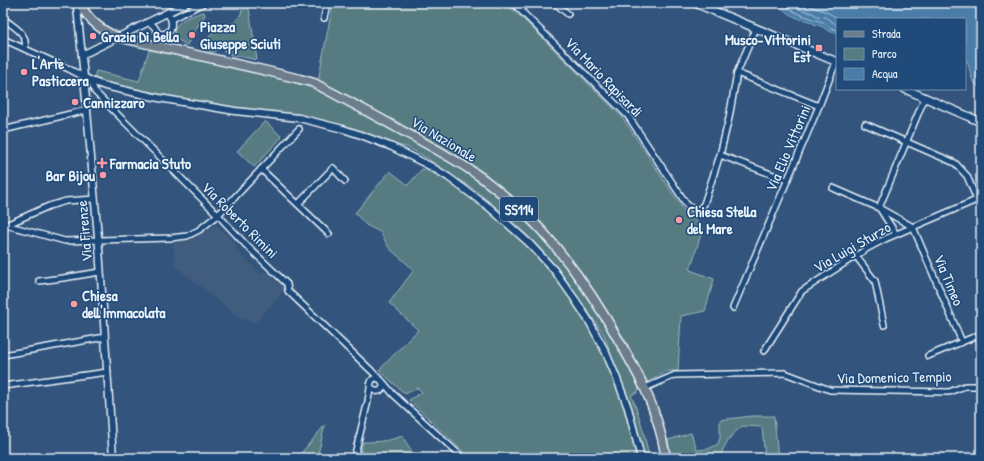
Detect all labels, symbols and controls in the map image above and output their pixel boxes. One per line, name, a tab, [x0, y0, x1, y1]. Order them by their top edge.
place label: Piazza Giuseppe Sciuti	[200, 16, 281, 55]
legend	[836, 18, 966, 90]
text: Strada	[872, 25, 901, 42]
place label: Grazia Di Bella	[101, 26, 179, 47]
place label: Musco-Vittorini Est	[725, 29, 812, 67]
marker: Piazza Giuseppe Sciuti	[187, 30, 197, 40]
marker: Grazia Di Bella	[88, 31, 98, 41]
street label: Via Mario Rapisardi	[560, 32, 648, 122]
marker: Musco-Vittorini Est	[814, 43, 824, 53]
text: Parco	[872, 45, 897, 62]
place label: L'Arte Pasticcera	[32, 53, 89, 91]
text: Acqua	[872, 65, 898, 82]
marker: L'Arte Pasticcera	[19, 67, 29, 77]
place label: Cannizzaro	[83, 92, 145, 113]
marker: Cannizzaro	[70, 97, 80, 107]
street label: Via Elio Vittorini	[760, 102, 816, 194]
street label: Via Nazionale	[407, 111, 481, 167]
place label: Farmacia Stuto	[109, 153, 191, 174]
marker: Farmacia Stuto	[97, 158, 107, 168]
place label: Bar Bijou	[46, 165, 96, 186]
marker: Bar Bijou	[98, 170, 108, 180]
street label: Via Roberto Rimini	[197, 177, 283, 263]
road number: SS114	[500, 197, 538, 221]
street label: Via Firenze	[71, 200, 97, 262]
place label: Chiesa Stella del Mare	[687, 201, 756, 239]
marker: Chiesa Stella del Mare	[674, 215, 684, 225]
street label: Via Luigi Sturzo	[810, 216, 894, 278]
street label: Via Timeo	[929, 251, 969, 309]
place label: Chiesa dell'Immacolata	[82, 285, 165, 323]
marker: Chiesa dell'Immacolata	[69, 299, 79, 309]
street label: Via Domenico Tempio	[836, 365, 952, 389]

